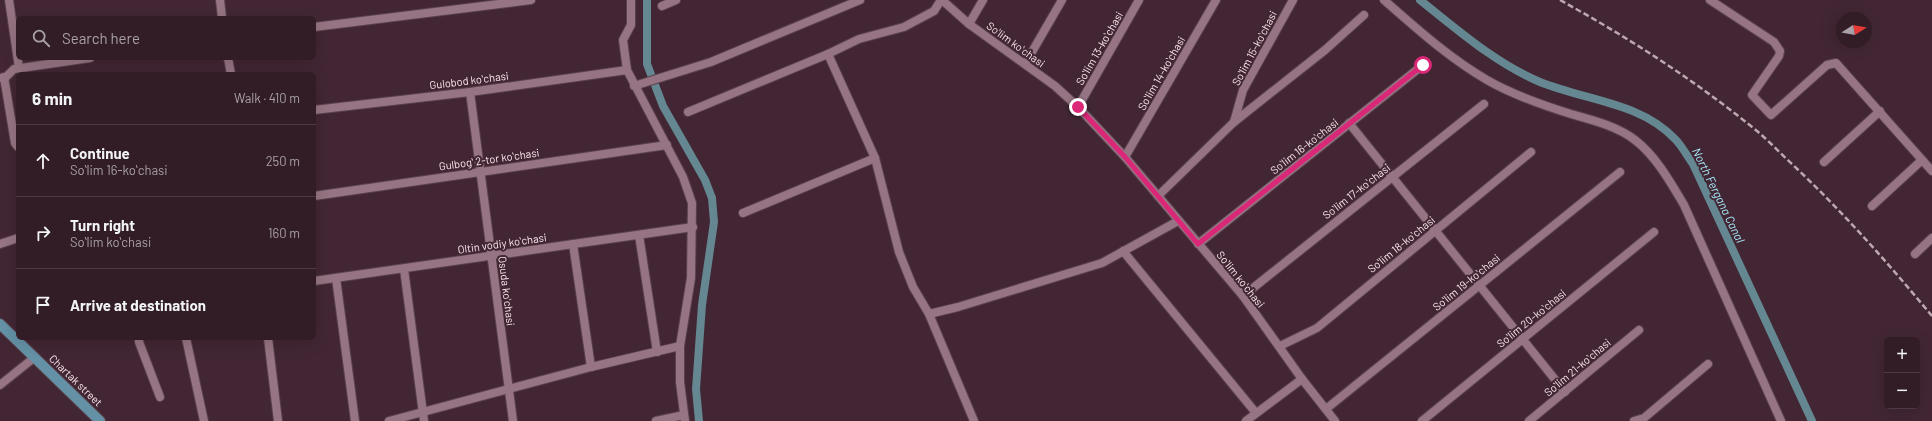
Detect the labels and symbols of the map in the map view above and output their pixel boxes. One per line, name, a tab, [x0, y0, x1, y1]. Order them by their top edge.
street label: Soʻlim 15-koʻchasi	[1229, 8, 1279, 88]
street label: Soʻlim 13-koʻchasi	[1073, 9, 1125, 87]
north arrow	[1836, 12, 1872, 48]
street label: Soʻlim koʻchasi	[984, 19, 1048, 70]
street label: Soʻlim 14-koʻchasi	[1135, 34, 1187, 112]
route start	[1414, 56, 1432, 74]
street label: Gulobod koʻchasi	[429, 69, 509, 91]
route end	[1069, 98, 1087, 116]
street label: Soʻlim 16-koʻchasi	[1267, 115, 1341, 177]
street label: Gulbogʻ 2-tor koʻchasi	[438, 145, 540, 172]
water label: North Fergana Canal	[1690, 145, 1748, 245]
street label: Soʻlim 17-koʻchasi	[1320, 160, 1393, 221]
street label: Soʻlim 18-koʻchasi	[1365, 213, 1437, 275]
street label: Oltin vodiy koʻchasi	[457, 230, 547, 256]
street label: Soʻlim koʻchasi	[1214, 248, 1268, 310]
street label: Soʻlim 19-koʻchasi	[1430, 251, 1502, 313]
street label: Osuda koʻchasi	[496, 255, 518, 327]
street label: Soʻlim 20-koʻchasi	[1494, 286, 1568, 350]
street label: Soʻlim 21-koʻchasi	[1541, 335, 1613, 399]
street label: Chartak street	[47, 351, 105, 409]

